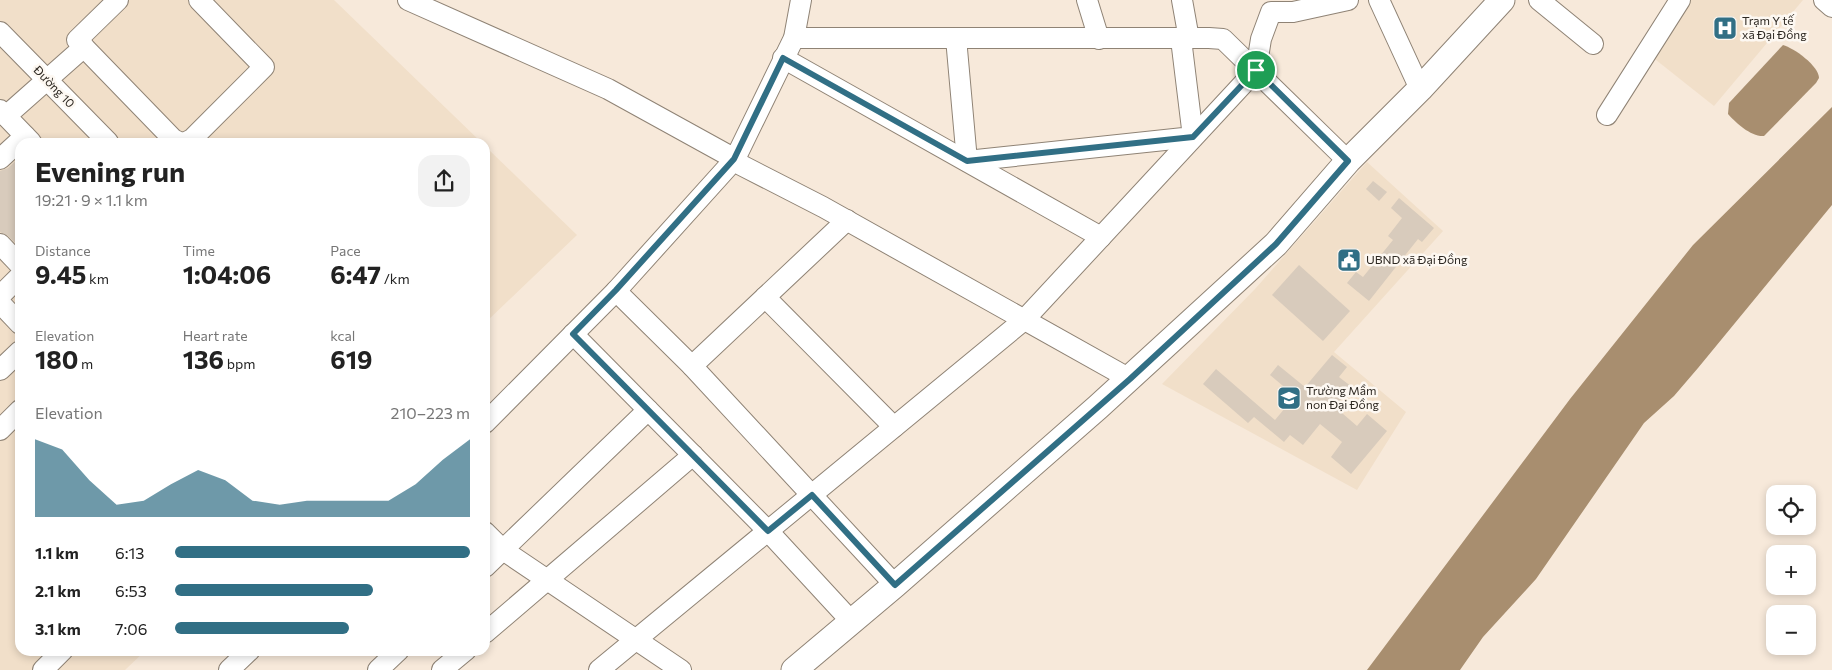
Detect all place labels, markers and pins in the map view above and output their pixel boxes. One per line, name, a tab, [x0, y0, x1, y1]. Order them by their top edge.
place label: Trạm Y tế xã Đại Đồng	[1742, 13, 1807, 41]
hospital icon: Trạm Y tế xã Đại Đồng	[1712, 15, 1738, 41]
pin	[1235, 49, 1277, 91]
public building icon: UBND xã Đại Đồng	[1336, 247, 1362, 273]
place label: UBND xã Đại Đồng	[1366, 252, 1468, 266]
place label: Trường Mầm non Đại Đồng	[1306, 383, 1380, 411]
school or university icon: Trường Mầm non Đại Đồng	[1276, 385, 1302, 411]

